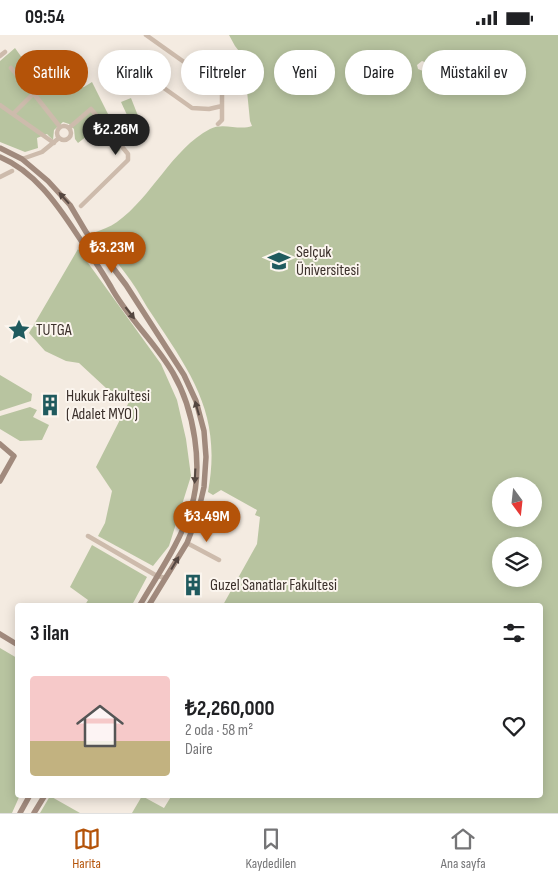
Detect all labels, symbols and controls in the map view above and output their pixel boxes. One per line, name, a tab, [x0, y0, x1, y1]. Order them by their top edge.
text: 09:54	[25, 6, 65, 29]
chip: Satılık	[15, 50, 88, 95]
chip: Kiralık	[98, 50, 171, 95]
chip: Filtreler	[181, 50, 264, 95]
chip: Yeni	[274, 50, 335, 95]
chip: Daire	[345, 50, 412, 95]
chip: Müstakil ev	[422, 50, 526, 95]
pin: ₺2.26M	[75, 113, 157, 156]
text: ₺2.26M	[94, 120, 138, 139]
one-way arrow	[58, 192, 69, 205]
pin: ₺3.23M	[71, 231, 153, 274]
text: ₺3.23M	[90, 238, 134, 257]
place label: Selçuk Üniversitesi	[296, 243, 359, 280]
school or university icon: Selçuk Üniversitesi	[266, 248, 292, 274]
one-way arrow	[125, 306, 135, 320]
place icon: TUTGA	[6, 317, 32, 343]
place label: TUTGA	[36, 321, 72, 340]
place label: Hukuk Fakultesi ( Adalet MYO )	[66, 387, 150, 424]
building icon: Hukuk Fakultesi ( Adalet MYO )	[37, 392, 63, 418]
one-way arrow	[193, 401, 201, 416]
one-way arrow	[191, 468, 199, 484]
north arrow	[492, 477, 542, 527]
map controls	[492, 477, 542, 587]
pin: ₺3.49M	[166, 501, 248, 543]
text: ₺3.49M	[184, 507, 230, 526]
button: layers	[492, 537, 542, 587]
one-way arrow	[170, 557, 179, 570]
building icon: Guzel Sanatlar Fakultesi	[180, 572, 206, 598]
place label: Guzel Sanatlar Fakultesi	[210, 576, 337, 595]
icon: filters	[500, 619, 528, 647]
text: 3 ilan	[30, 621, 69, 646]
icon: home	[70, 696, 130, 756]
text: ₺2,260,000	[185, 696, 274, 721]
icon: heart	[500, 712, 528, 740]
text: 2 oda · 58 m²	[185, 721, 253, 740]
text: Daire	[185, 740, 213, 759]
tab: Harita	[72, 825, 101, 872]
tab: Kaydedilen	[245, 825, 296, 872]
tab: Ana sayfa	[441, 825, 486, 872]

